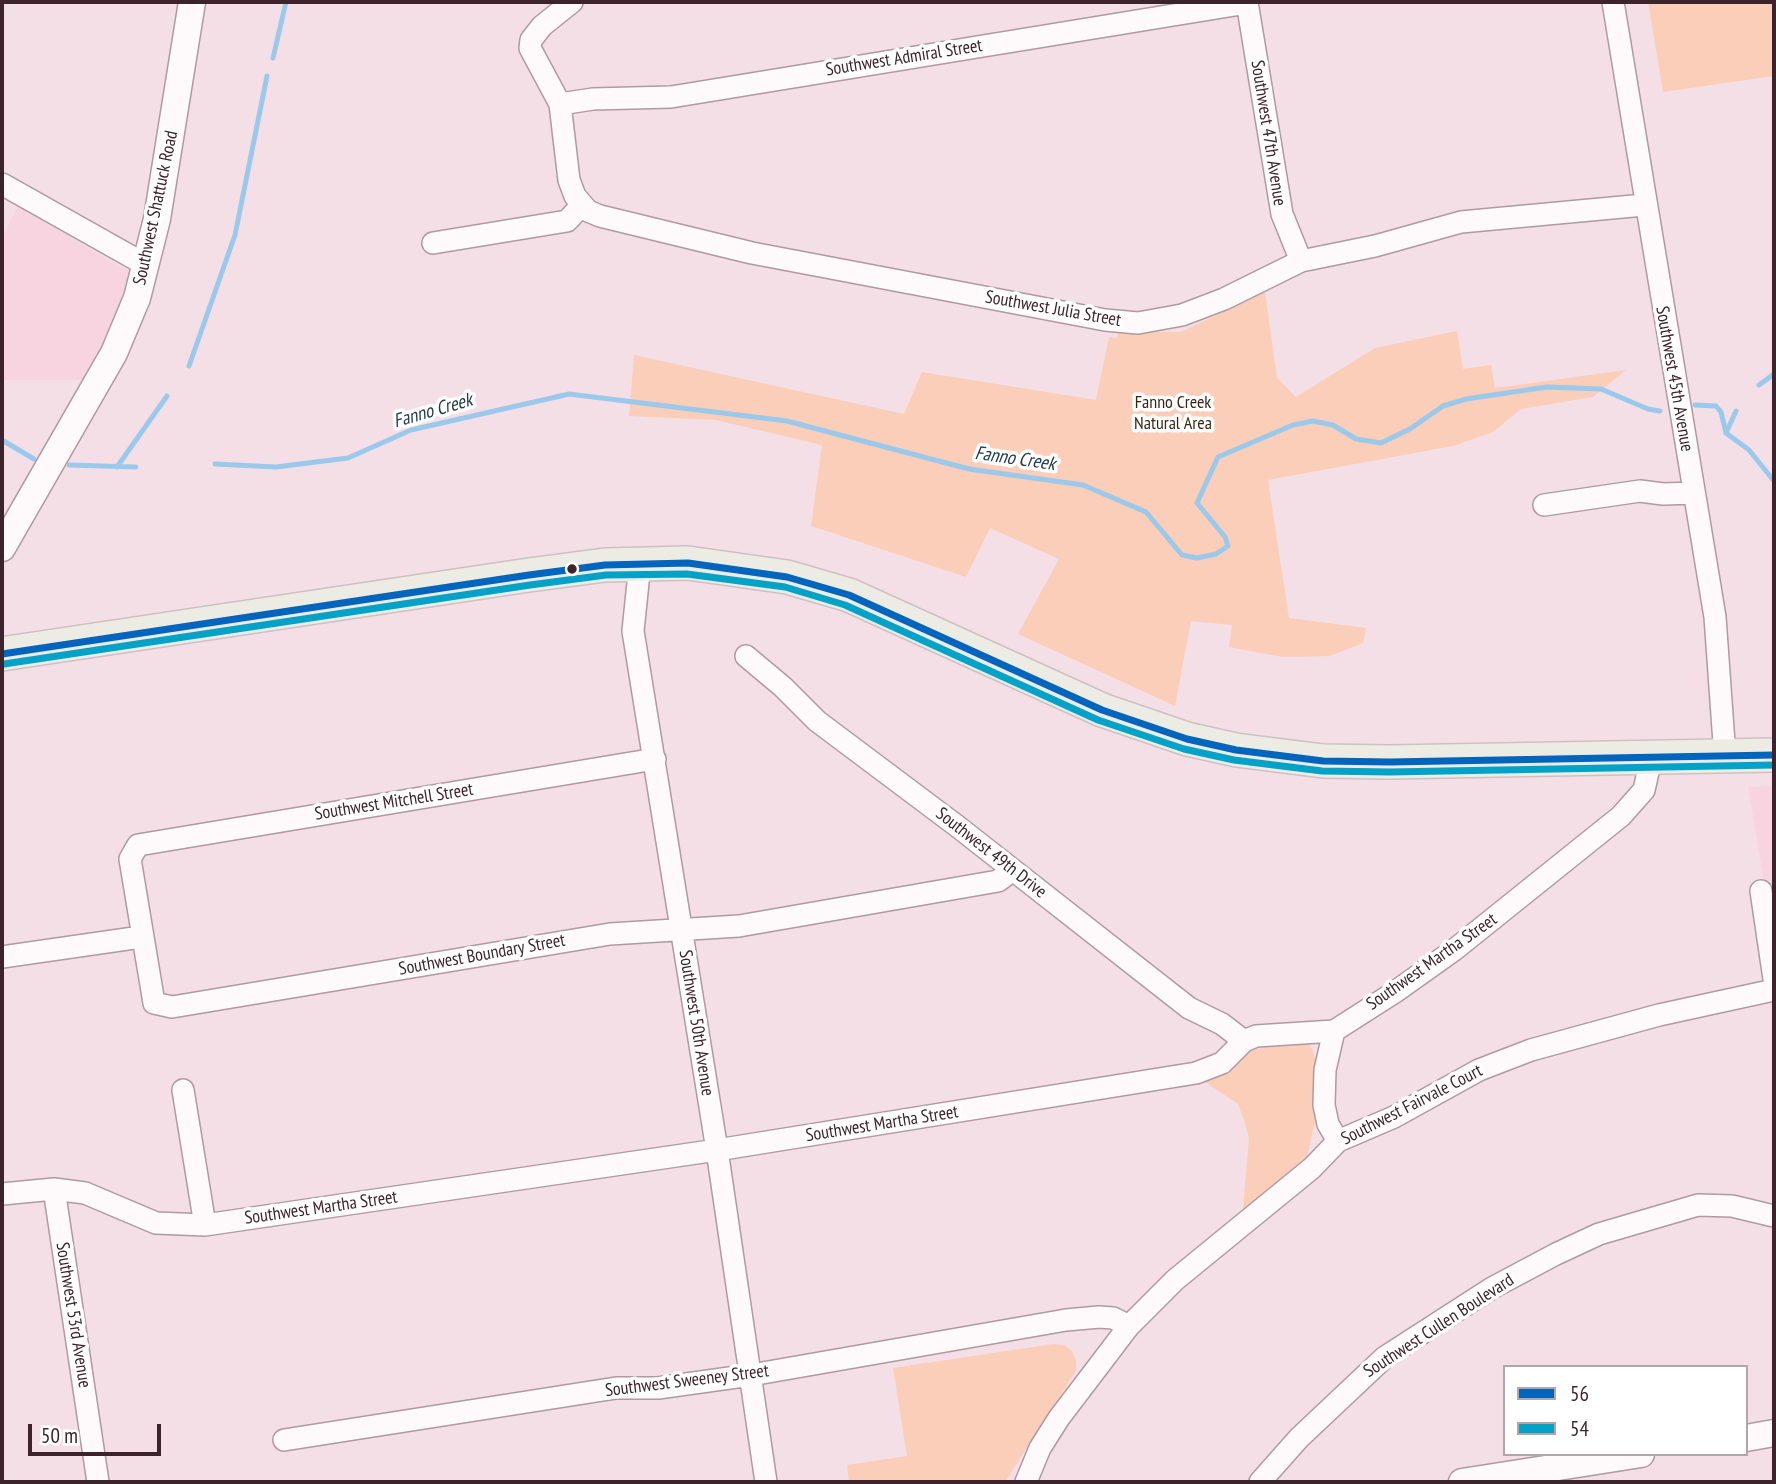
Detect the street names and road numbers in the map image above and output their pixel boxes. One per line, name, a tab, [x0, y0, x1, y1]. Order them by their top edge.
street label: Southwest Admiral Street	[824, 35, 984, 81]
street label: Southwest 47th Avenue	[1246, 59, 1290, 207]
street label: Southwest Shattuck Road	[129, 129, 183, 287]
street label: Southwest Julia Street	[983, 286, 1123, 332]
street label: Southwest 45th Avenue	[1651, 305, 1697, 453]
street label: Southwest Mitchell Street	[313, 779, 475, 825]
street label: Southwest 49th Drive	[931, 803, 1051, 903]
street label: Southwest Martha Street	[1363, 909, 1501, 1015]
street label: Southwest Boundary Street	[397, 930, 567, 980]
street label: Southwest 50th Avenue	[674, 949, 718, 1097]
street label: Southwest Fairvale Court	[1338, 1060, 1486, 1150]
street label: Southwest Martha Street	[804, 1101, 960, 1147]
street label: Southwest Martha Street	[243, 1187, 399, 1229]
street label: Southwest 53rd Avenue	[51, 1241, 95, 1389]
street label: Southwest Cullen Boulevard	[1360, 1269, 1518, 1383]
street label: Southwest Sweeney Street	[604, 1360, 770, 1402]

